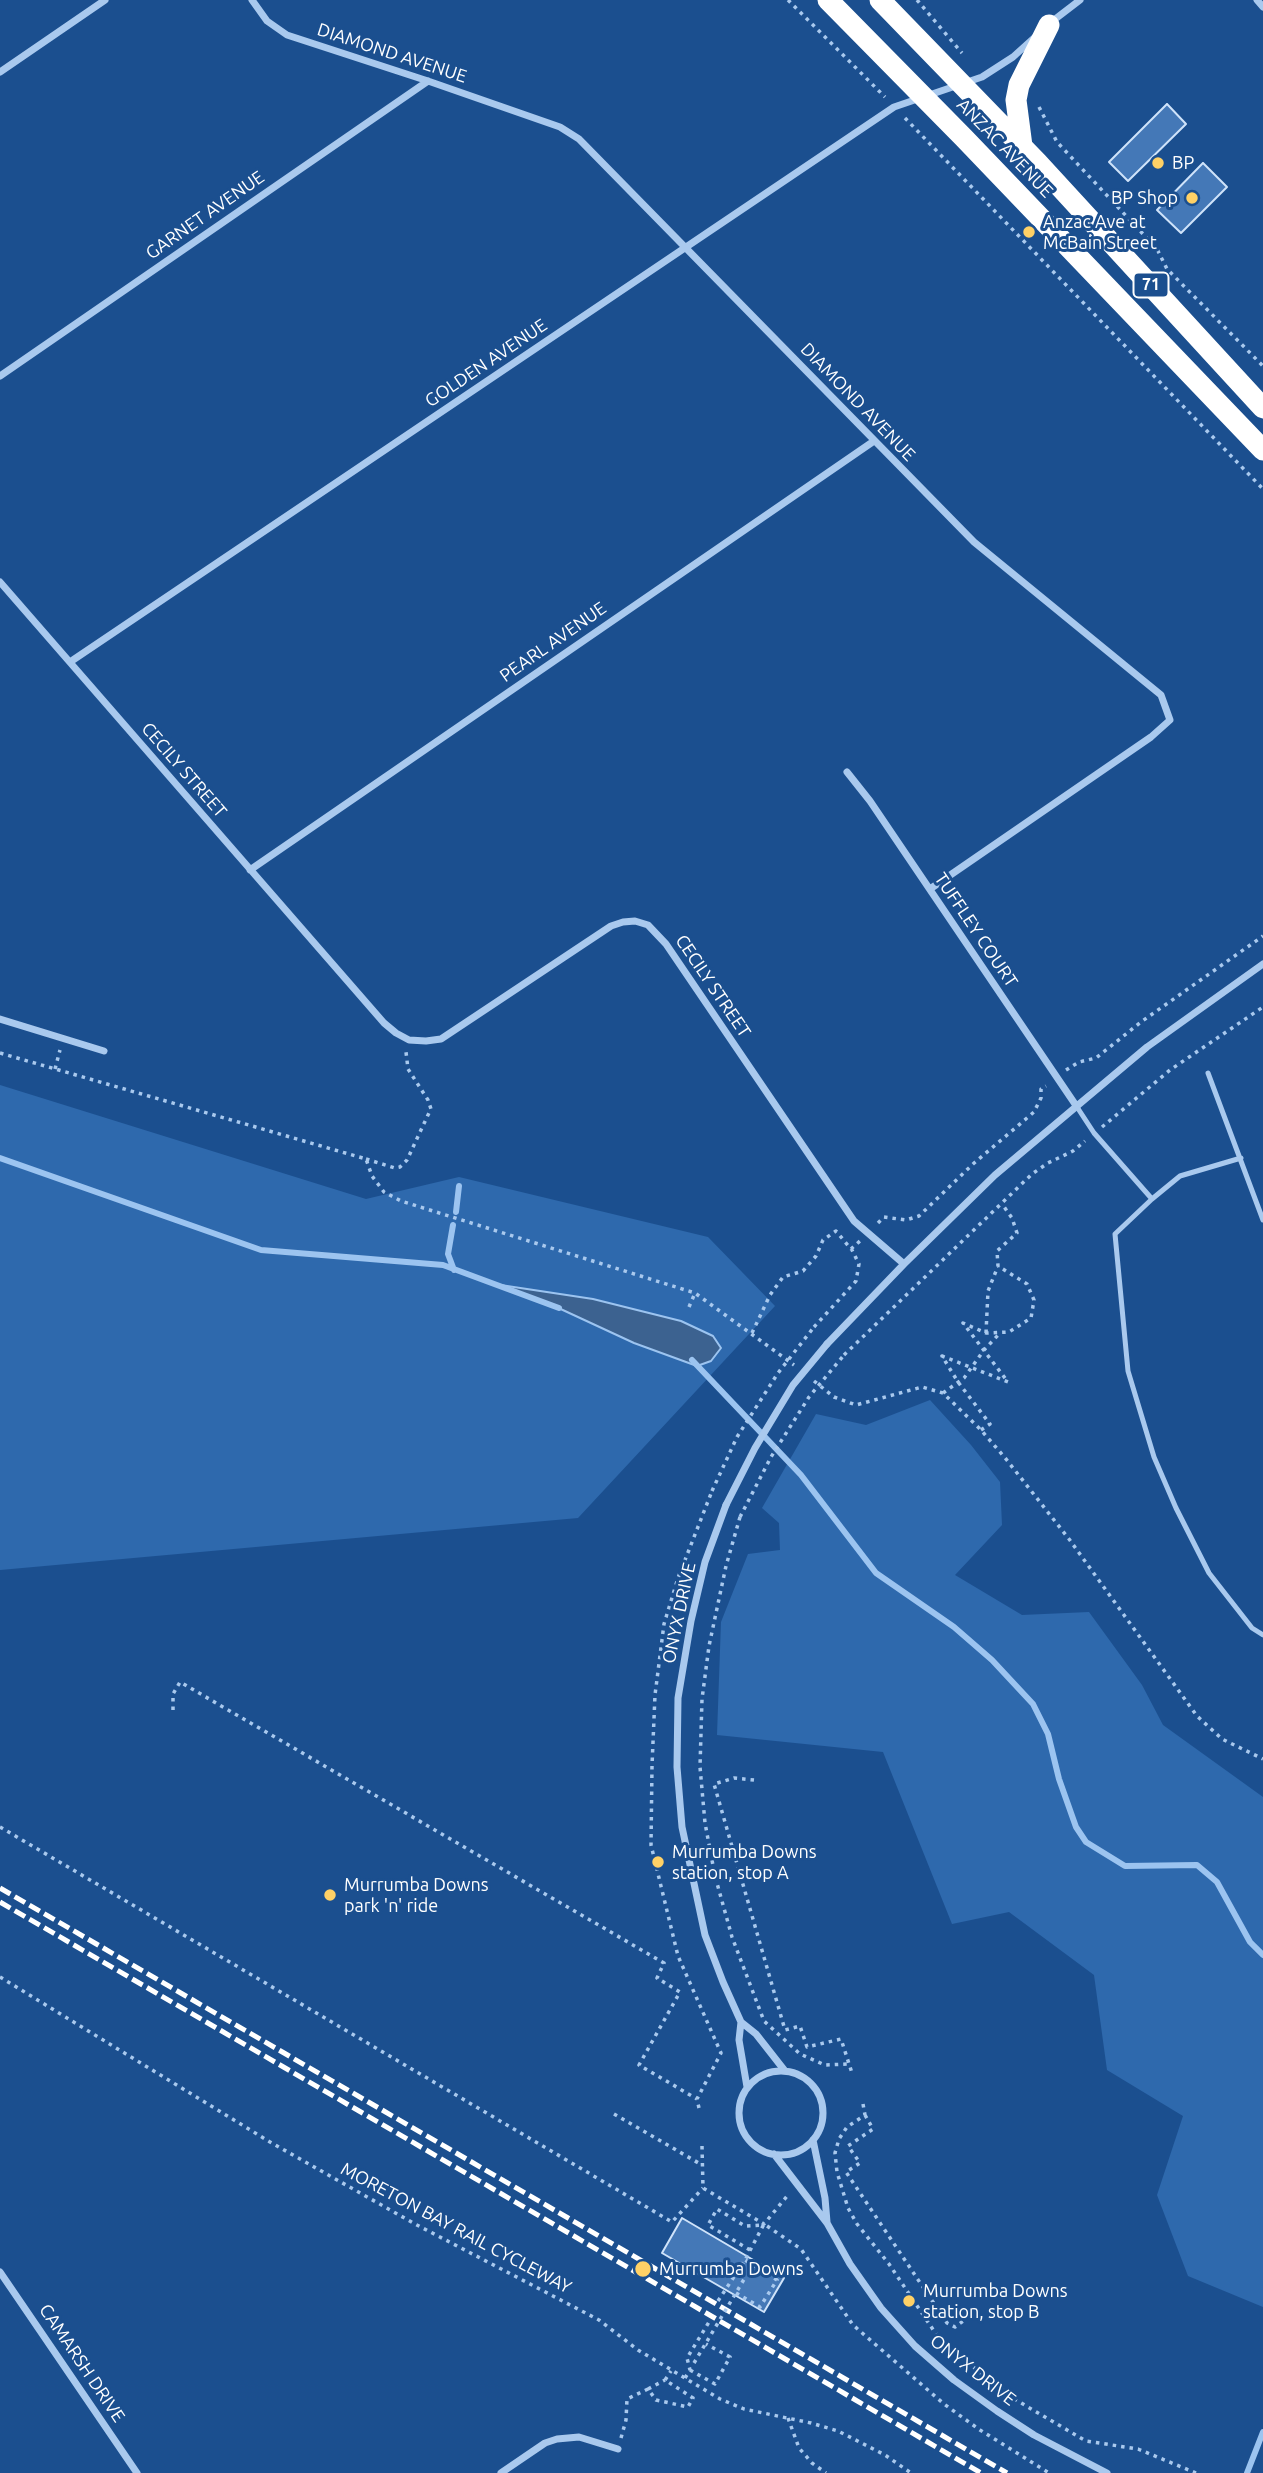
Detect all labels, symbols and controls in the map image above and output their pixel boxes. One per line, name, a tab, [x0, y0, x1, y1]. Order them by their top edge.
street label: DIAMOND AVENUE	[315, 19, 469, 87]
street label: ANZAC AVENUE	[952, 94, 1058, 202]
place label: BP	[1172, 152, 1194, 174]
marker: BP	[1150, 155, 1166, 171]
street label: GARNET AVENUE	[142, 166, 268, 264]
place label: BP Shop	[1111, 187, 1178, 209]
marker: BP Shop	[1184, 190, 1200, 206]
place label: Anzac Ave at McBain Street	[1043, 211, 1157, 254]
marker: Anzac Ave at McBain Street	[1021, 224, 1037, 240]
road number: 71	[1134, 272, 1168, 298]
street label: GOLDEN AVENUE	[421, 314, 551, 412]
street label: DIAMOND AVENUE	[796, 338, 920, 466]
street label: PEARL AVENUE	[496, 597, 610, 687]
street label: CECILY STREET	[137, 718, 231, 822]
street label: TUFFLEY COURT	[930, 869, 1022, 991]
street label: CECILY STREET	[671, 931, 755, 1041]
street label: ONYX DRIVE	[658, 1560, 700, 1666]
place label: Murrumba Downs station, stop A	[672, 1841, 817, 1884]
marker: Murrumba Downs station, stop A	[650, 1854, 666, 1870]
place label: Murrumba Downs park 'n' ride	[344, 1874, 489, 1916]
marker: Murrumba Downs park 'n' ride	[322, 1887, 338, 1903]
street label: MORETON BAY RAIL CYCLEWAY	[337, 2158, 575, 2298]
place label: Murrumba Downs	[659, 2258, 804, 2280]
marker: Murrumba Downs	[633, 2259, 653, 2279]
place label: Murrumba Downs station, stop B	[923, 2280, 1068, 2322]
marker: Murrumba Downs station, stop B	[901, 2293, 917, 2309]
street label: CAMARSH DRIVE	[34, 2300, 130, 2426]
street label: ONYX DRIVE	[926, 2330, 1020, 2410]

